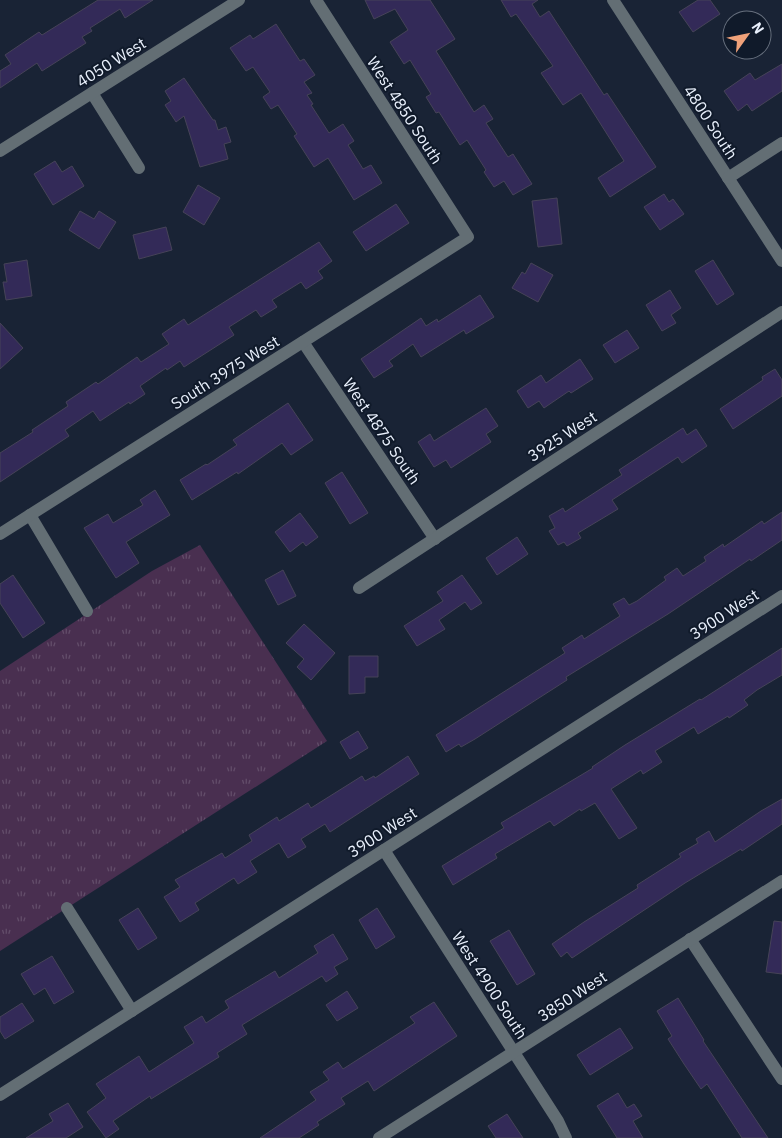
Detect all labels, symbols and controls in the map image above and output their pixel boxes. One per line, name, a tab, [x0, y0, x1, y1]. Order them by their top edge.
north arrow	[722, 10, 772, 60]
text: N	[748, 19, 768, 37]
street label: 4050 West	[73, 33, 149, 91]
street label: West 4850 South	[363, 53, 447, 167]
street label: 4800 South	[680, 81, 742, 163]
street label: South 3975 West	[167, 331, 283, 413]
street label: West 4875 South	[339, 374, 425, 488]
street label: 3925 West	[524, 406, 600, 466]
street label: 3900 West	[686, 584, 762, 644]
street label: 3900 West	[344, 802, 420, 862]
street label: West 4900 South	[448, 928, 532, 1042]
street label: 3850 West	[534, 966, 610, 1026]

